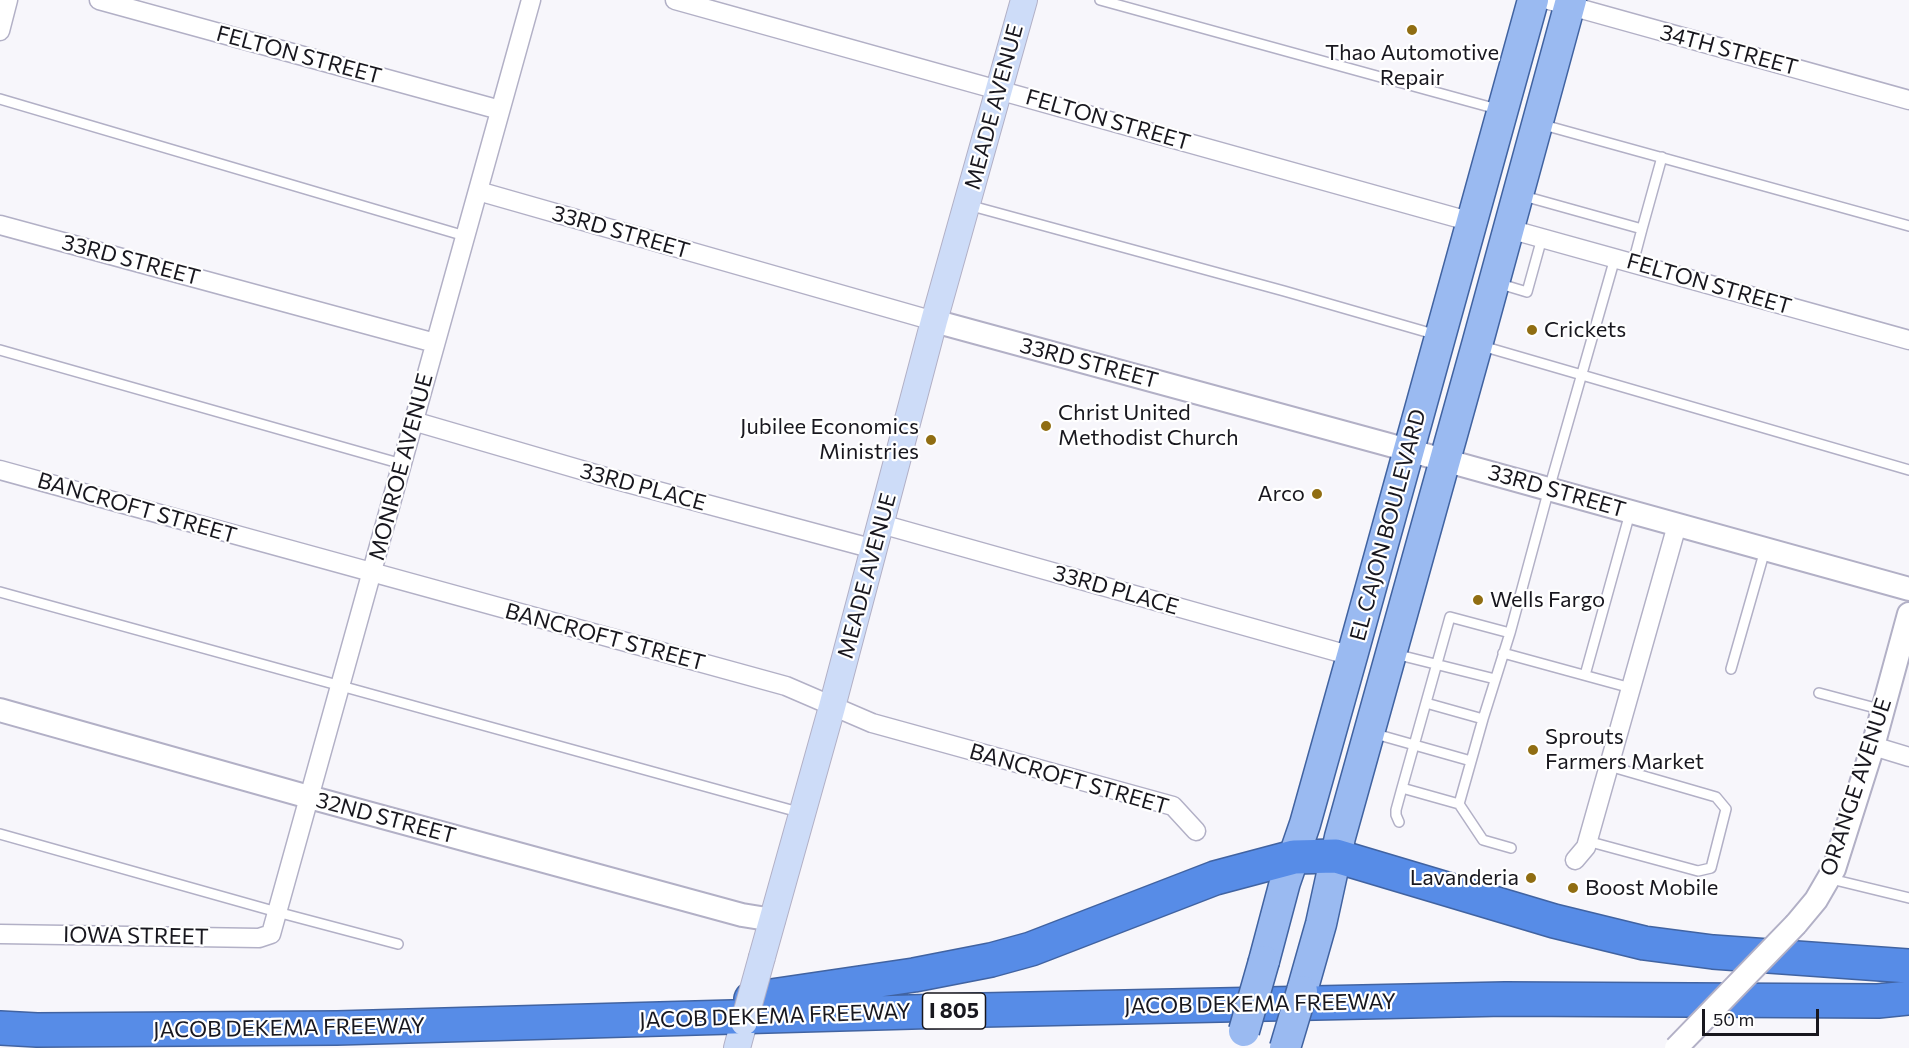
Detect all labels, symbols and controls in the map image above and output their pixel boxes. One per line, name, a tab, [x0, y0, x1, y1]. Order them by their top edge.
street label: 34TH STREET	[1657, 19, 1801, 81]
street label: FELTON STREET	[213, 20, 385, 90]
street label: MEADE AVENUE	[959, 21, 1029, 193]
marker: Thao Automotive Repair	[1405, 23, 1419, 37]
place label: Thao Automotive Repair	[1325, 40, 1499, 92]
street label: FELTON STREET	[1023, 84, 1193, 156]
street label: 33RD STREET	[549, 200, 693, 264]
street label: 33RD STREET	[59, 229, 203, 291]
street label: FELTON STREET	[1624, 248, 1794, 320]
place label: Crickets	[1544, 317, 1626, 343]
marker: Crickets	[1525, 323, 1539, 337]
street label: 33RD STREET	[1017, 332, 1161, 394]
street label: MONROE AVENUE	[363, 371, 439, 563]
place label: Christ United Methodist Church	[1058, 400, 1239, 452]
street label: EL CAJON BOULEVARD	[1344, 406, 1432, 644]
place label: Jubilee Economics Ministries	[740, 414, 919, 466]
marker: Christ United Methodist Church	[1039, 419, 1053, 433]
marker: Jubilee Economics Ministries	[924, 433, 938, 447]
street label: 33RD PLACE	[577, 458, 709, 516]
street label: 33RD STREET	[1485, 459, 1629, 523]
street label: BANCROFT STREET	[34, 467, 240, 549]
place label: Arco	[1257, 481, 1305, 507]
marker: Arco	[1310, 487, 1324, 501]
street label: MEADE AVENUE	[832, 490, 902, 662]
street label: 33RD PLACE	[1050, 559, 1182, 621]
place label: Wells Fargo	[1490, 587, 1605, 613]
marker: Wells Fargo	[1471, 593, 1485, 607]
street label: BANCROFT STREET	[502, 598, 708, 676]
street label: ORANGE AVENUE	[1815, 695, 1897, 879]
place label: Sprouts Farmers Market	[1545, 724, 1704, 776]
street label: BANCROFT STREET	[966, 738, 1172, 820]
marker: Sprouts Farmers Market	[1526, 743, 1540, 757]
street label: 32ND STREET	[313, 787, 459, 849]
place label: Lavanderia	[1410, 865, 1519, 891]
marker: Lavanderia	[1524, 871, 1538, 885]
place label: Boost Mobile	[1585, 875, 1718, 901]
marker: Boost Mobile	[1566, 881, 1580, 895]
street label: IOWA STREET	[63, 922, 209, 950]
street label: JACOB DEKEMA FREEWAY	[1124, 988, 1396, 1020]
road number: I 805	[922, 993, 986, 1029]
scale bar	[1705, 997, 1822, 1035]
street label: JACOB DEKEMA FREEWAY	[639, 998, 911, 1034]
text: 50 m	[1713, 1008, 1754, 1030]
street label: JACOB DEKEMA FREEWAY	[153, 1012, 425, 1044]

